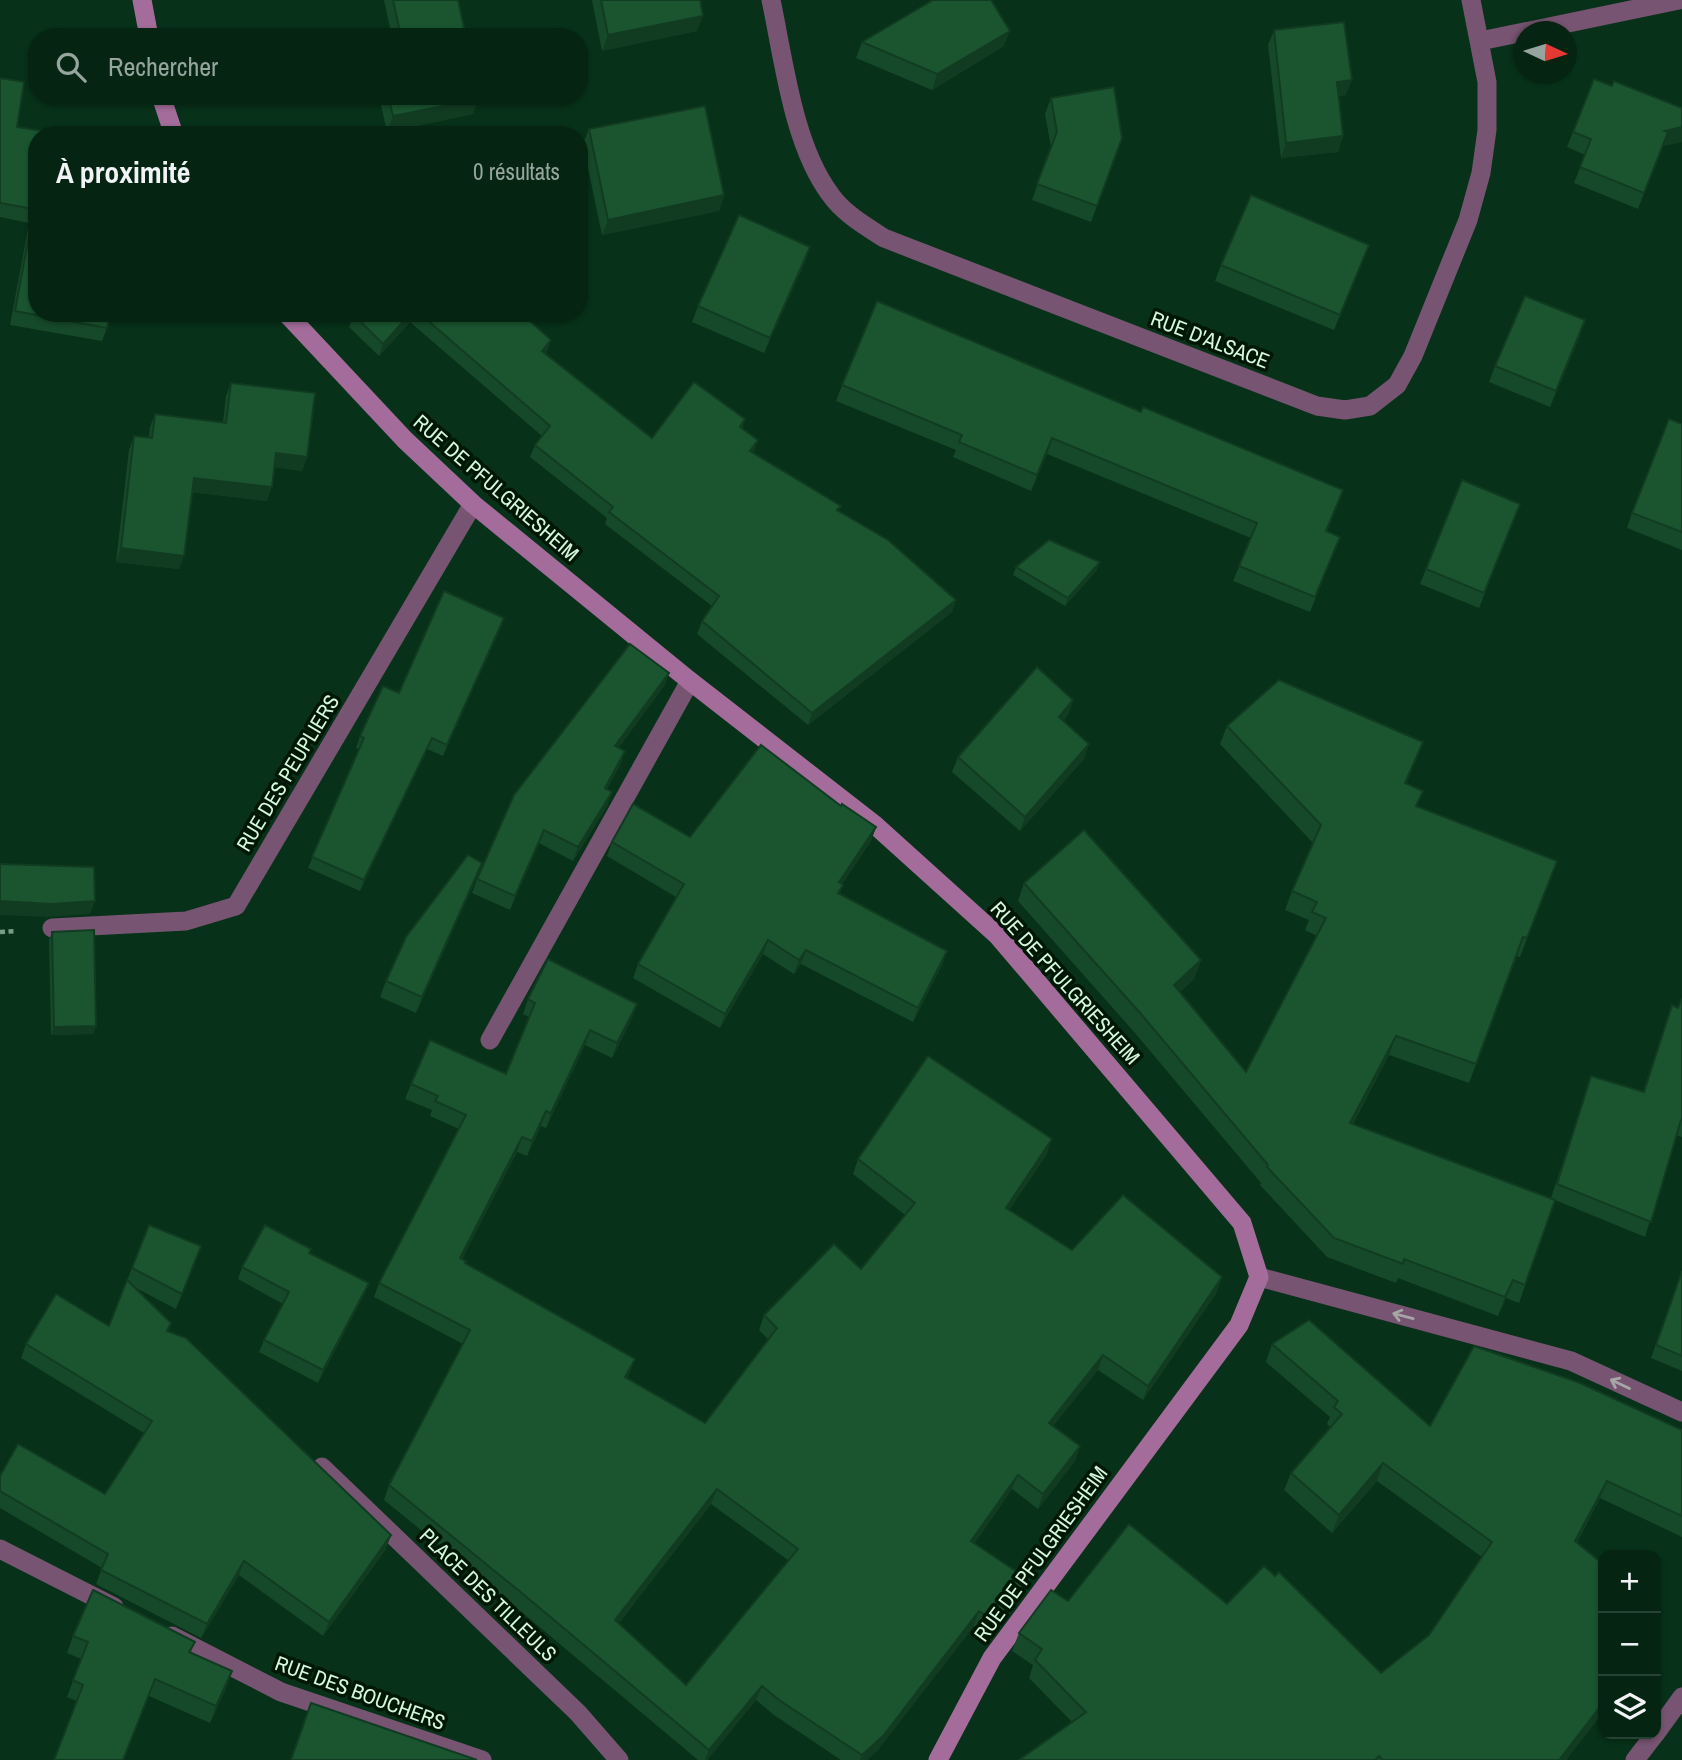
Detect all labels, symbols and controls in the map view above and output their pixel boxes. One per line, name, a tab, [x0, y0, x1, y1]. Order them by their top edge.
north arrow	[1514, 21, 1577, 84]
search box	[28, 28, 588, 105]
icon: search	[52, 48, 90, 86]
text: Rechercher	[108, 49, 218, 84]
text: À proximité	[56, 152, 190, 192]
text: 0 résultats	[473, 156, 560, 187]
street label: RUE D'ALSACE	[1147, 304, 1274, 375]
street label: RUE DE PFULGRIESHEIM	[407, 408, 585, 568]
street label: RUE DES PEUPLIERS	[229, 689, 346, 856]
street label: RUE DE PFULGRIESHEIM	[984, 895, 1147, 1071]
one-way arrow	[1392, 1309, 1415, 1322]
one-way arrow	[1610, 1377, 1631, 1390]
street label: RUE DE PFULGRIESHEIM	[967, 1460, 1114, 1647]
street label: PLACE DES TILLEULS	[413, 1521, 563, 1668]
map controls	[1598, 1550, 1661, 1739]
button: +	[1598, 1550, 1661, 1613]
button: −	[1598, 1613, 1661, 1676]
street label: RUE DES BOUCHERS	[271, 1648, 449, 1737]
button: layers	[1598, 1676, 1661, 1739]

